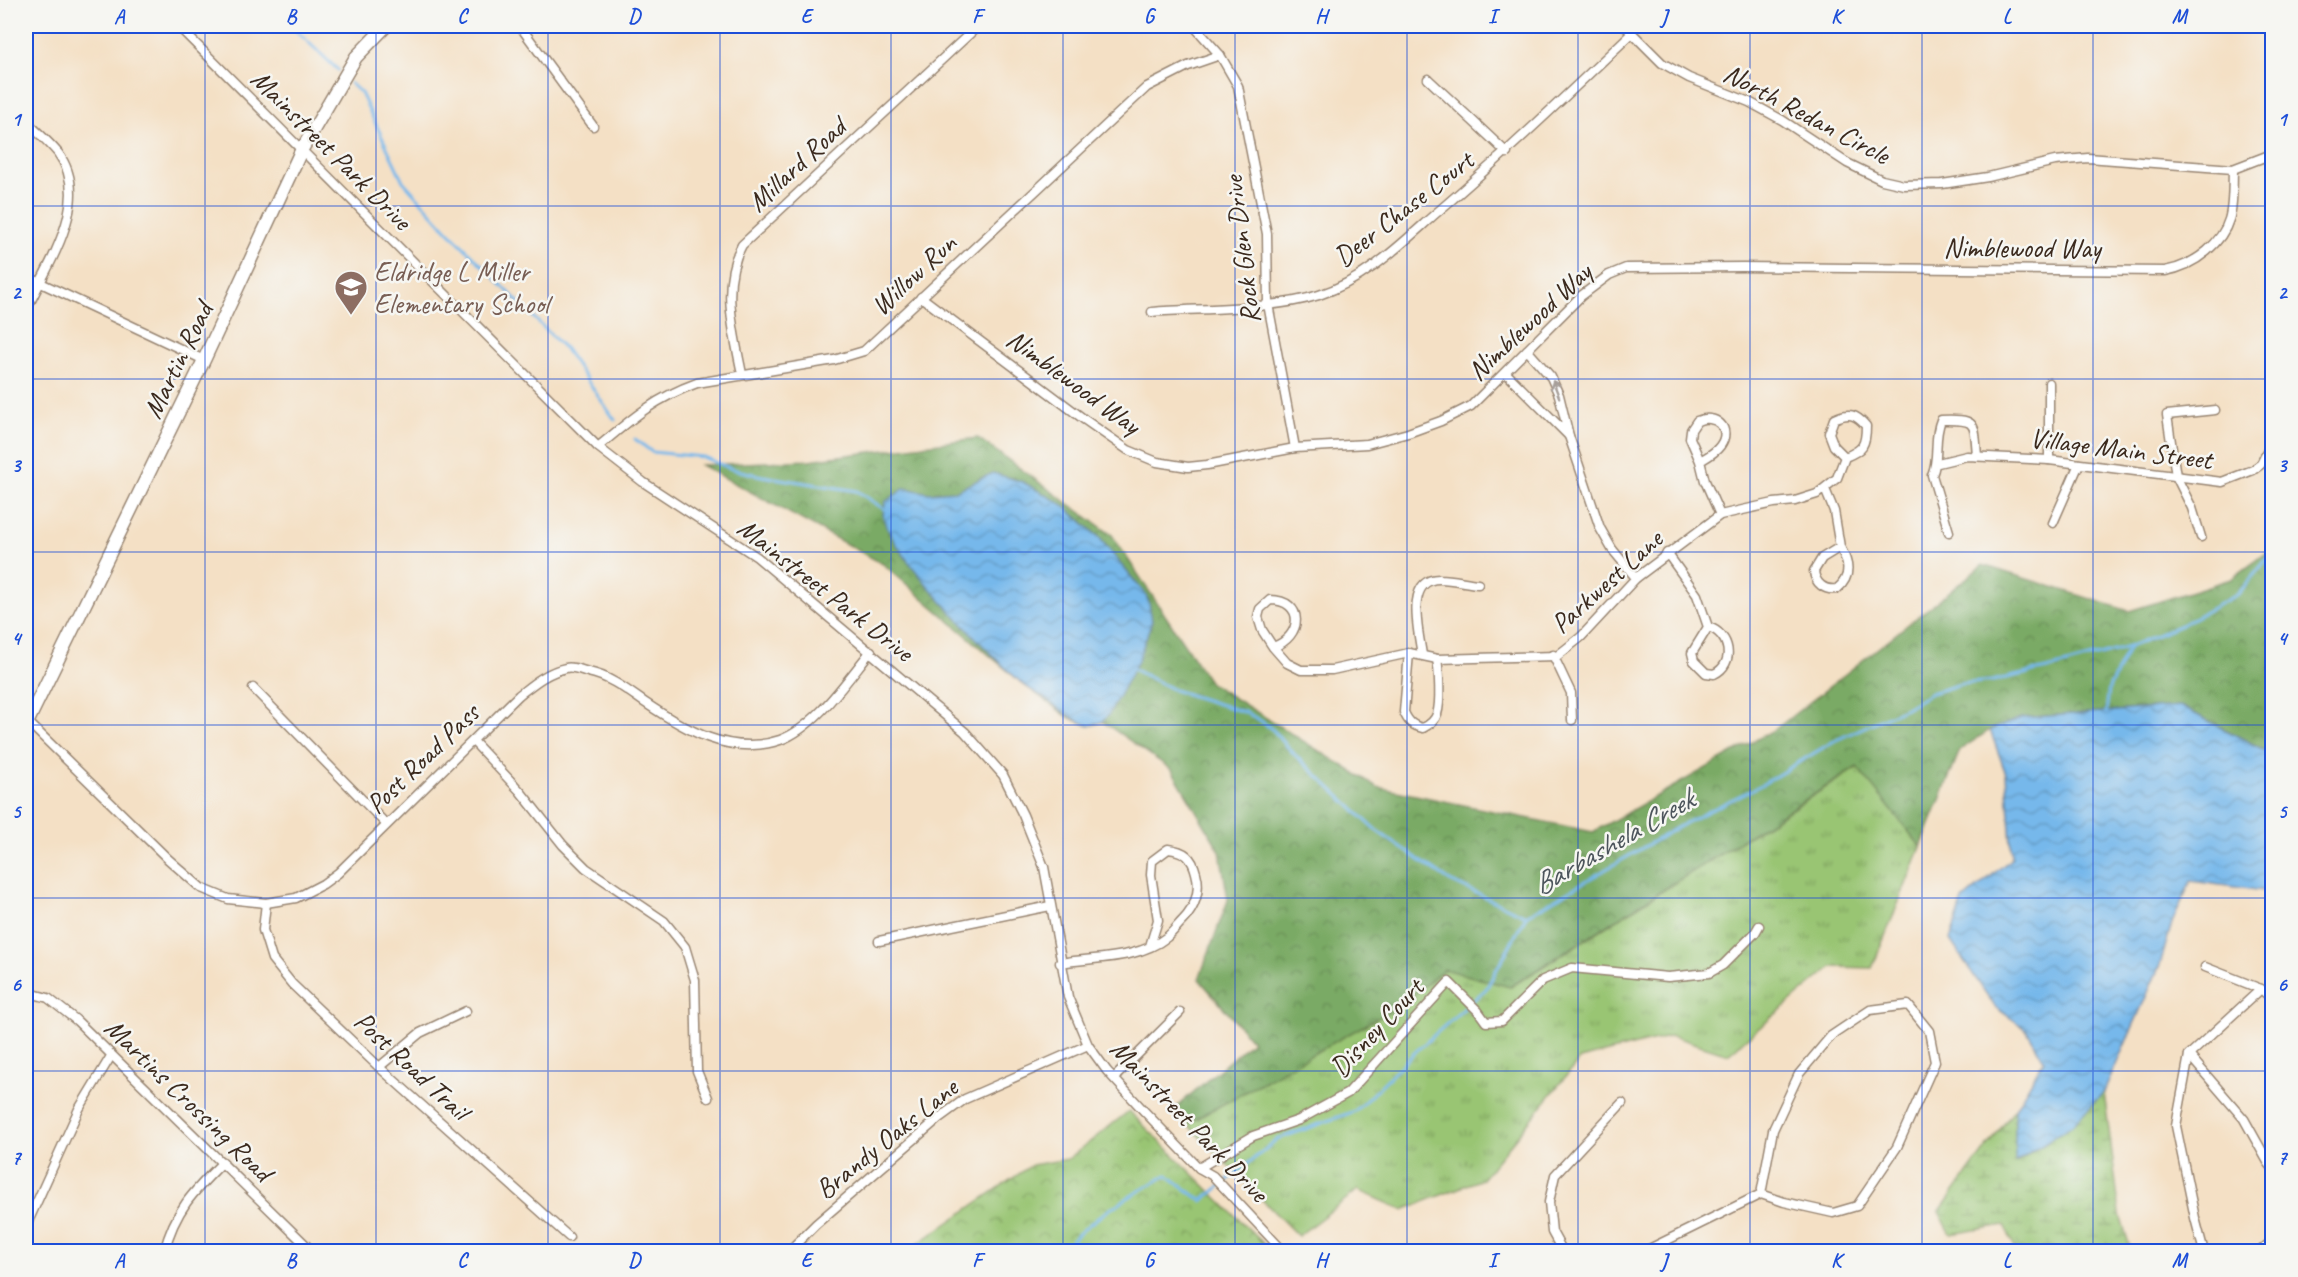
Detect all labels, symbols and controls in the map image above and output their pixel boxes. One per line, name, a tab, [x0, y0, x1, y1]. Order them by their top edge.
text: A	[114, 4, 126, 29]
text: B	[286, 4, 298, 29]
text: C	[457, 4, 469, 29]
text: D	[628, 4, 642, 29]
text: E	[801, 4, 815, 29]
text: F	[972, 4, 986, 29]
text: G	[1144, 4, 1157, 29]
text: H	[1315, 4, 1330, 29]
text: I	[1488, 4, 1501, 29]
text: J	[1659, 4, 1671, 29]
text: K	[1831, 4, 1845, 29]
text: L	[2003, 4, 2013, 29]
text: M	[2172, 4, 2189, 29]
street label: North Redan Circle	[1718, 55, 1897, 173]
street label: Mainstreet Park Drive	[244, 62, 421, 238]
text: 1	[12, 107, 23, 132]
street label: Millard Road	[740, 107, 856, 219]
text: 1	[2278, 107, 2289, 132]
street label: Deer Chase Court	[1326, 141, 1482, 274]
street label: Rock Glen Drive	[1215, 172, 1268, 326]
street label: Willow Run	[863, 225, 964, 323]
street label: Nimblewood Way	[1943, 230, 2103, 265]
street label: Nimblewood Way	[1460, 253, 1601, 388]
place label: Eldridge L Miller Elementary School	[374, 254, 554, 321]
school or university icon: Eldridge L Miller Elementary School	[333, 269, 369, 316]
text: 2	[12, 280, 23, 305]
text: 2	[2278, 280, 2289, 305]
street label: Martin Road	[134, 293, 222, 424]
street label: Nimblewood Way	[1000, 321, 1150, 443]
one-way arrow	[1550, 381, 1561, 399]
street label: Village Main Street	[2028, 420, 2217, 477]
text: 3	[12, 453, 23, 478]
text: 3	[2278, 453, 2289, 478]
street label: Mainstreet Park Drive	[731, 510, 922, 670]
street label: Parkwest Lane	[1543, 521, 1671, 641]
text: 4	[12, 626, 24, 651]
text: 4	[2278, 626, 2290, 651]
street label: Post Road Pass	[358, 694, 488, 821]
water label: Barbashela Creek	[1526, 778, 1705, 903]
text: 5	[12, 799, 23, 824]
text: 5	[2278, 799, 2289, 824]
street label: Disney Court	[1322, 969, 1433, 1084]
text: 6	[11, 972, 22, 997]
text: 6	[2277, 972, 2288, 997]
street label: Post Road Trail	[347, 1003, 480, 1131]
street label: Martins Crossing Road	[97, 1010, 283, 1191]
street label: Mainstreet Park Drive	[1103, 1032, 1278, 1211]
street label: Brandy Oaks Lane	[808, 1069, 966, 1207]
text: 7	[12, 1145, 23, 1170]
text: 7	[2278, 1145, 2289, 1170]
text: A	[114, 1248, 126, 1273]
text: B	[286, 1248, 298, 1273]
text: C	[457, 1248, 469, 1273]
text: D	[628, 1248, 642, 1273]
text: E	[801, 1248, 815, 1273]
text: F	[972, 1248, 986, 1273]
text: G	[1144, 1248, 1157, 1273]
text: H	[1315, 1248, 1330, 1273]
text: I	[1488, 1248, 1501, 1273]
text: J	[1659, 1248, 1671, 1273]
text: K	[1831, 1248, 1845, 1273]
text: L	[2003, 1248, 2013, 1273]
text: M	[2172, 1248, 2189, 1273]

